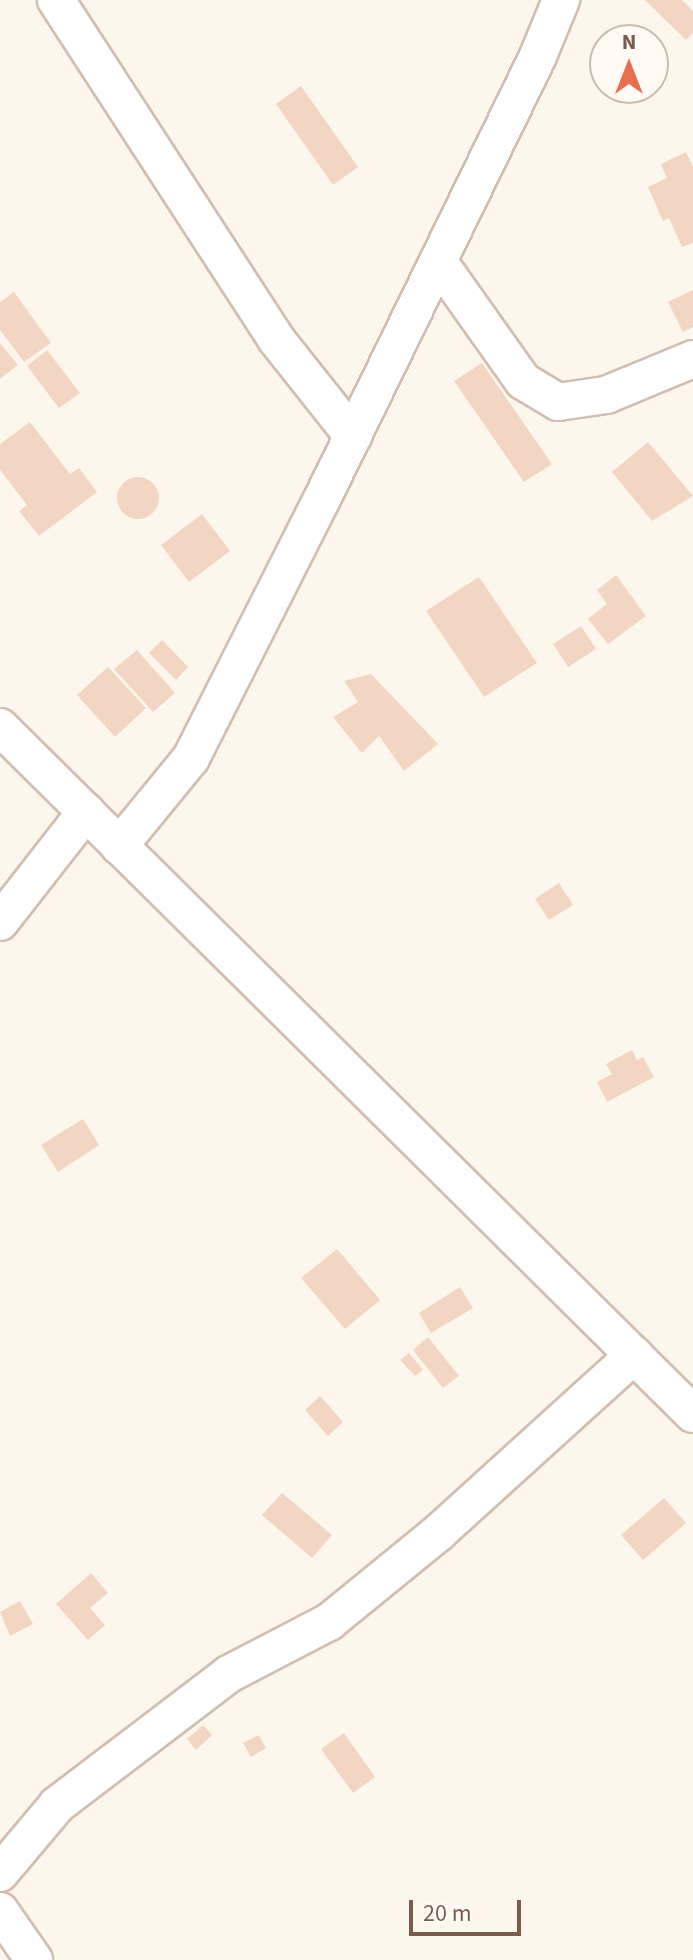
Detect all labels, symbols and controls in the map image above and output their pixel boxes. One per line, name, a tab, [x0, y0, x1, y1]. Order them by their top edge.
north arrow	[589, 24, 669, 104]
text: N	[622, 26, 636, 58]
scale bar	[413, 1884, 525, 1934]
text: 20 m	[423, 1896, 472, 1931]

